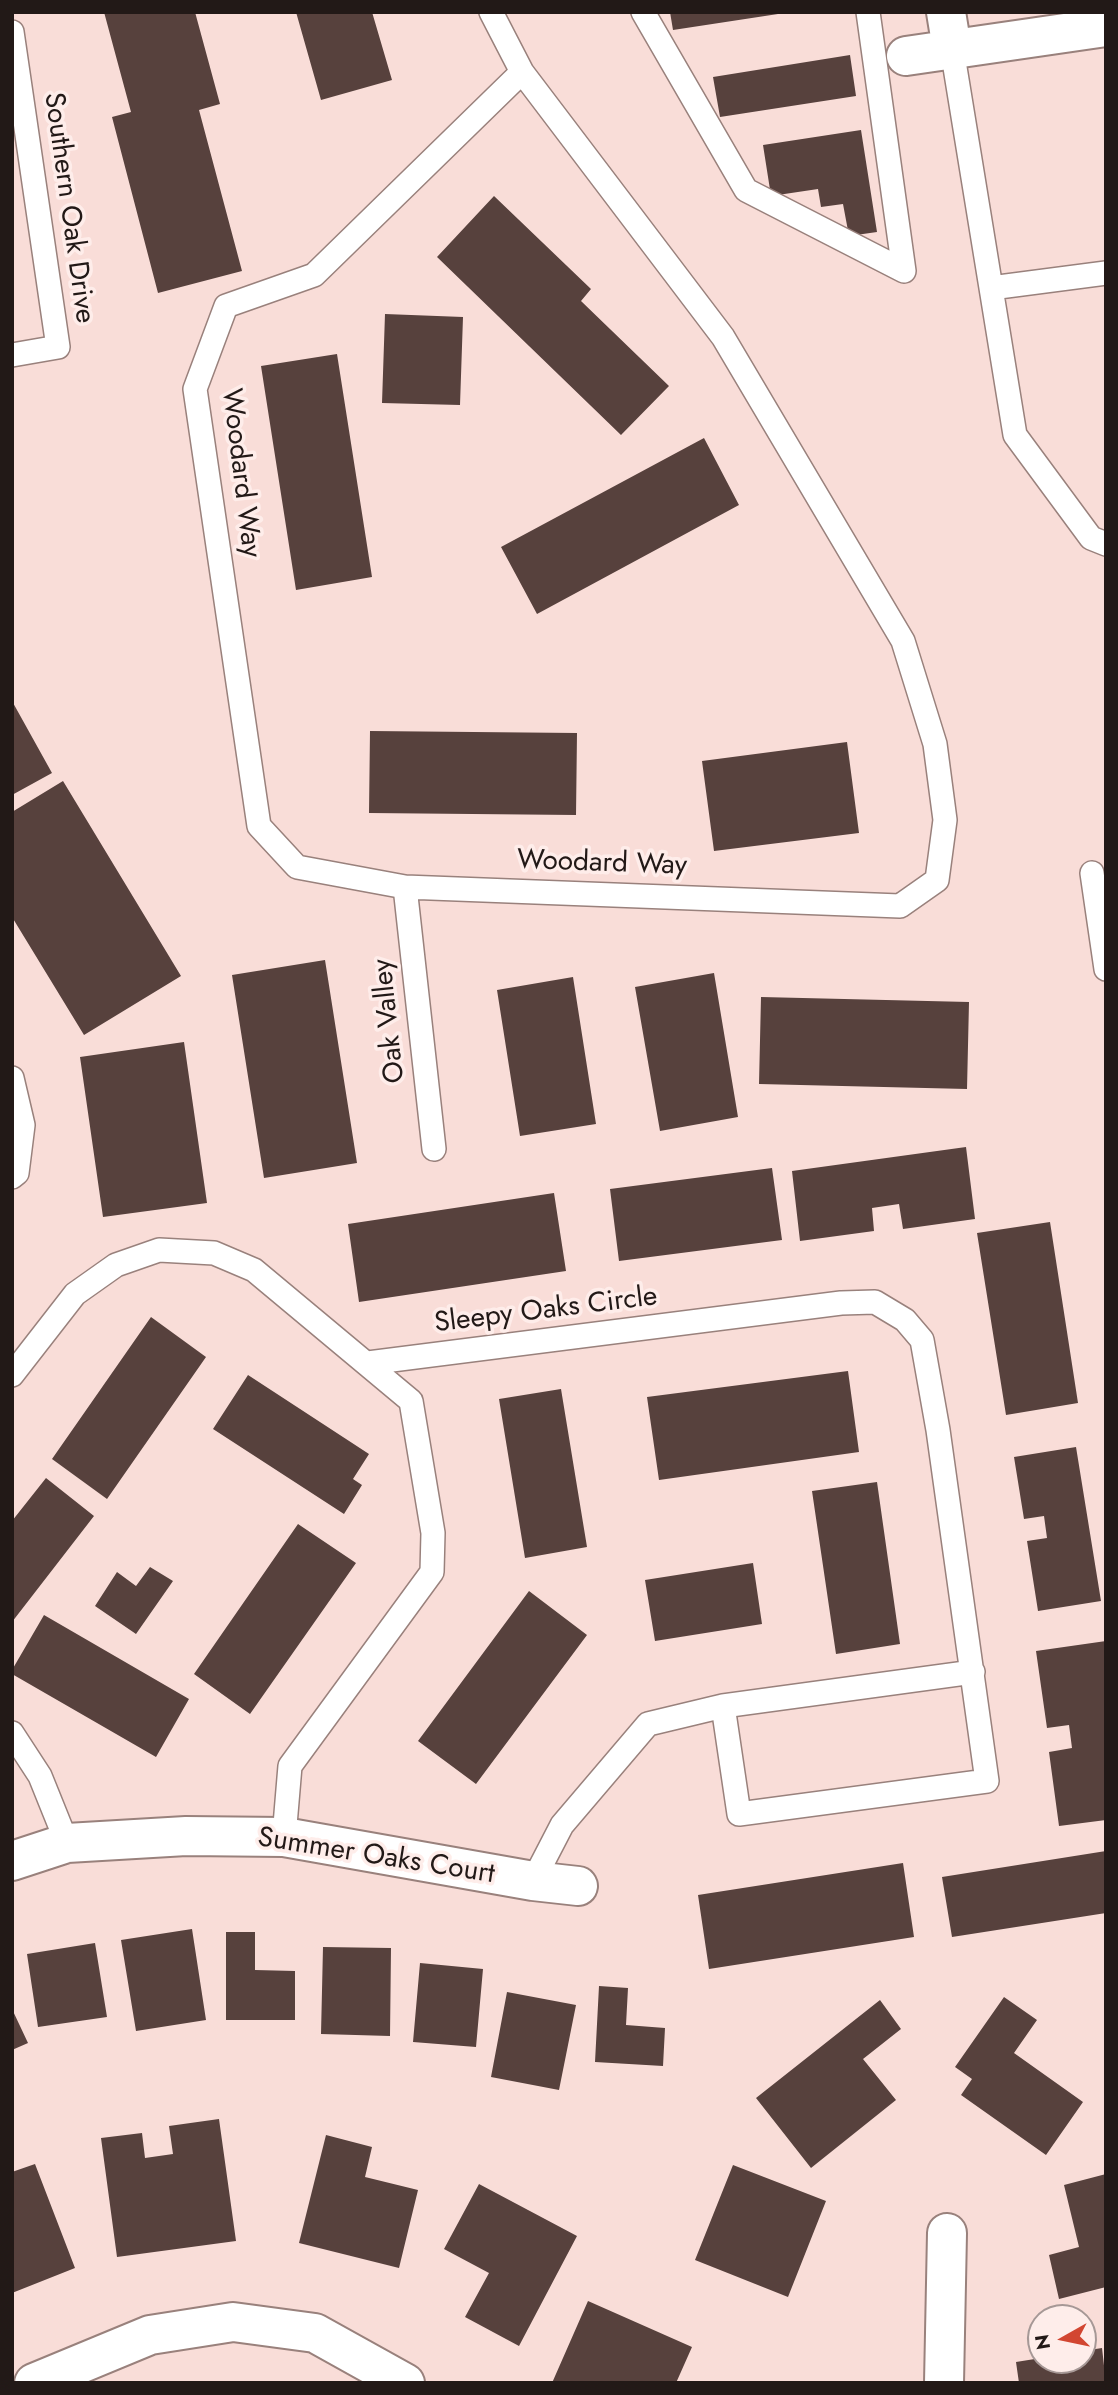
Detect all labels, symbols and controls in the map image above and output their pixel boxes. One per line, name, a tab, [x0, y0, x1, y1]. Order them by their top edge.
street label: Southern Oak Drive	[35, 91, 101, 325]
street label: Woodard Way	[213, 387, 267, 559]
street label: Woodard Way	[516, 844, 688, 884]
street label: Oak Valley	[367, 957, 413, 1085]
street label: Sleepy Oaks Circle	[433, 1281, 659, 1341]
street label: Summer Oaks Court	[255, 1822, 497, 1892]
north arrow	[1027, 2304, 1097, 2374]
text: N	[1028, 2332, 1057, 2352]

